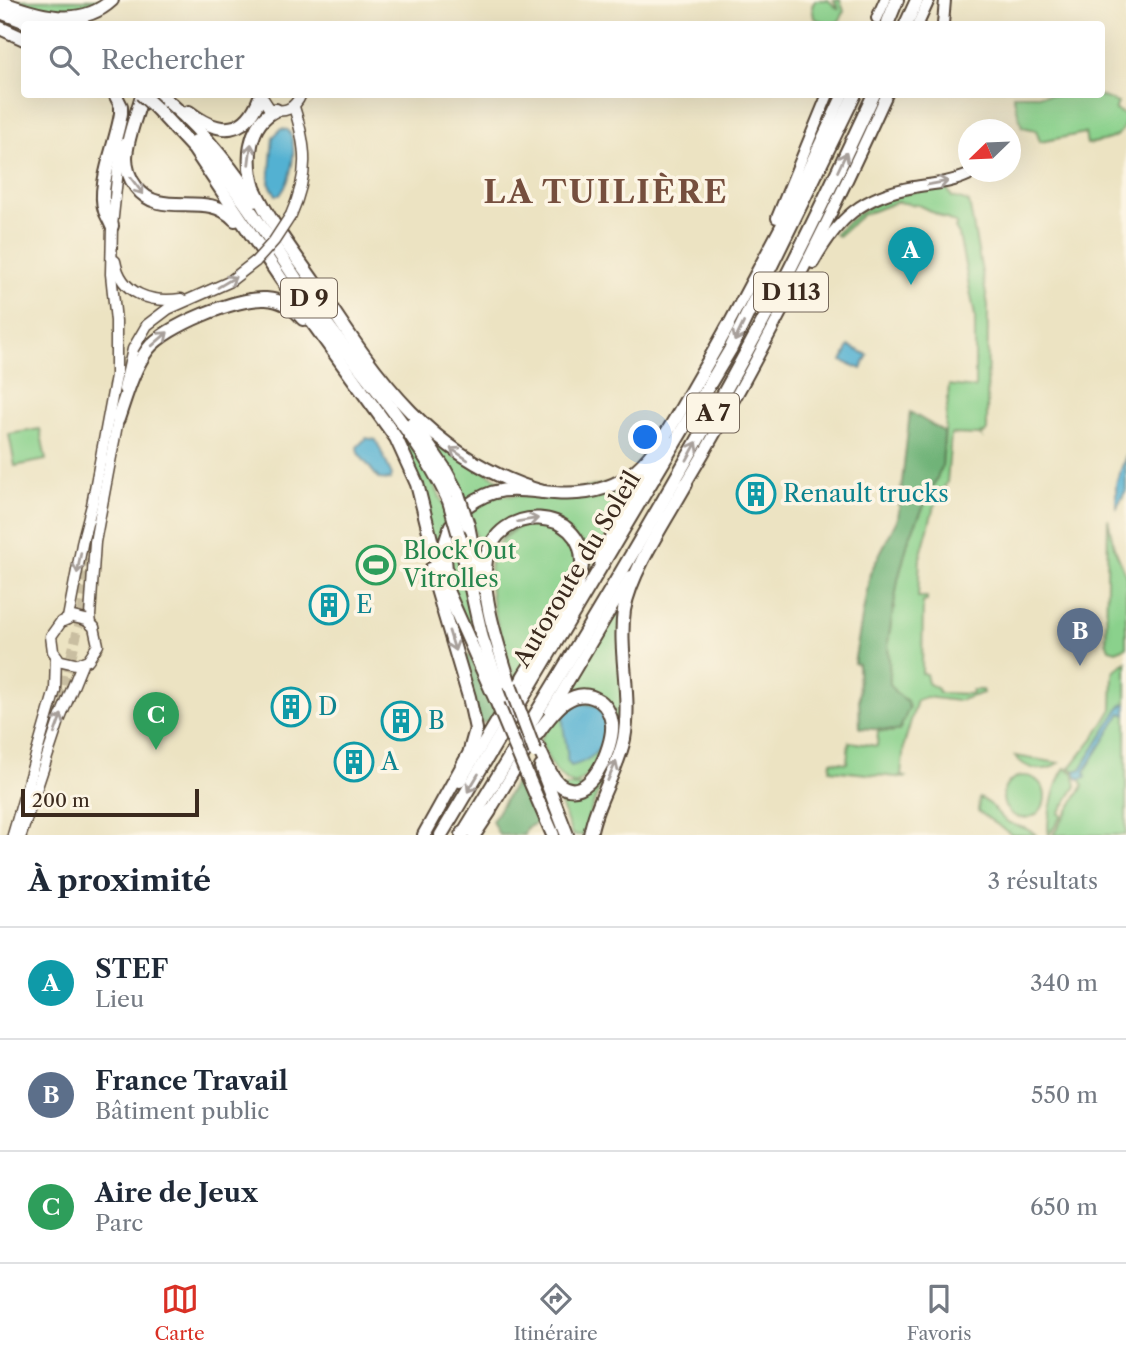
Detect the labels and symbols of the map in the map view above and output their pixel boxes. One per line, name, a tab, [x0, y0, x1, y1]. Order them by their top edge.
north arrow	[958, 119, 1021, 182]
one-way arrow	[244, 143, 257, 166]
one-way arrow	[836, 152, 850, 173]
district label: LA TUILIÈRE	[483, 172, 729, 211]
one-way arrow	[926, 176, 949, 189]
one-way arrow	[129, 177, 144, 195]
pin: A	[888, 227, 934, 285]
road number: D 113	[754, 272, 828, 312]
one-way arrow	[216, 275, 236, 289]
road number: D 9	[281, 278, 337, 318]
one-way arrow	[732, 321, 745, 342]
one-way arrow	[151, 331, 169, 347]
road number: A 7	[687, 394, 739, 432]
your location	[628, 420, 662, 454]
one-way arrow	[685, 441, 699, 461]
one-way arrow	[450, 447, 469, 461]
street label: Autoroute du Soleil	[506, 466, 646, 673]
building icon: Renault trucks	[735, 473, 777, 515]
place label: Renault trucks	[783, 479, 949, 508]
one-way arrow	[516, 513, 539, 526]
place label: Block'Out Vitrolles	[402, 536, 517, 593]
sports icon: Block'Out Vitrolles	[355, 544, 397, 586]
one-way arrow	[72, 551, 85, 574]
building icon: E	[308, 584, 350, 626]
place label: E	[356, 590, 373, 619]
pin: B	[1057, 608, 1103, 666]
one-way arrow	[446, 630, 459, 652]
building icon: D	[270, 686, 312, 728]
pin: C	[133, 692, 179, 750]
place label: D	[318, 692, 337, 721]
building icon: B	[380, 700, 422, 742]
place label: B	[428, 706, 445, 735]
one-way arrow	[53, 713, 65, 735]
building icon: A	[333, 741, 375, 783]
place label: A	[380, 747, 400, 776]
one-way arrow	[606, 761, 619, 782]
one-way arrow	[465, 773, 479, 793]
scale bar	[21, 786, 200, 818]

